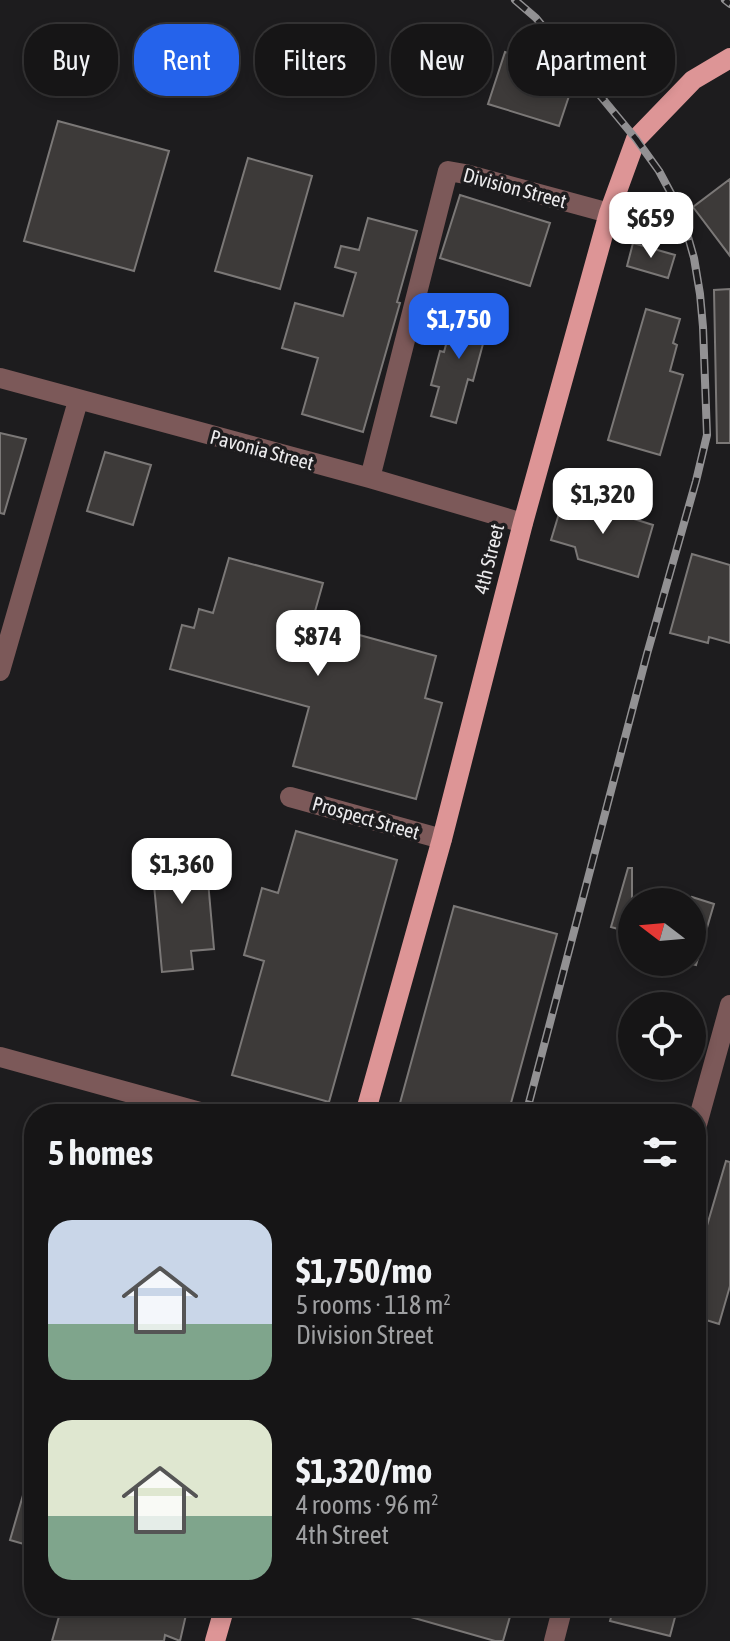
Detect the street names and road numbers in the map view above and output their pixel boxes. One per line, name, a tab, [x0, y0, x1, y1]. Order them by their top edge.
street label: Division Street	[461, 163, 570, 212]
street label: Pavonia Street	[208, 425, 317, 474]
street label: 4th Street	[469, 521, 508, 596]
street label: Prospect Street	[310, 791, 423, 844]

